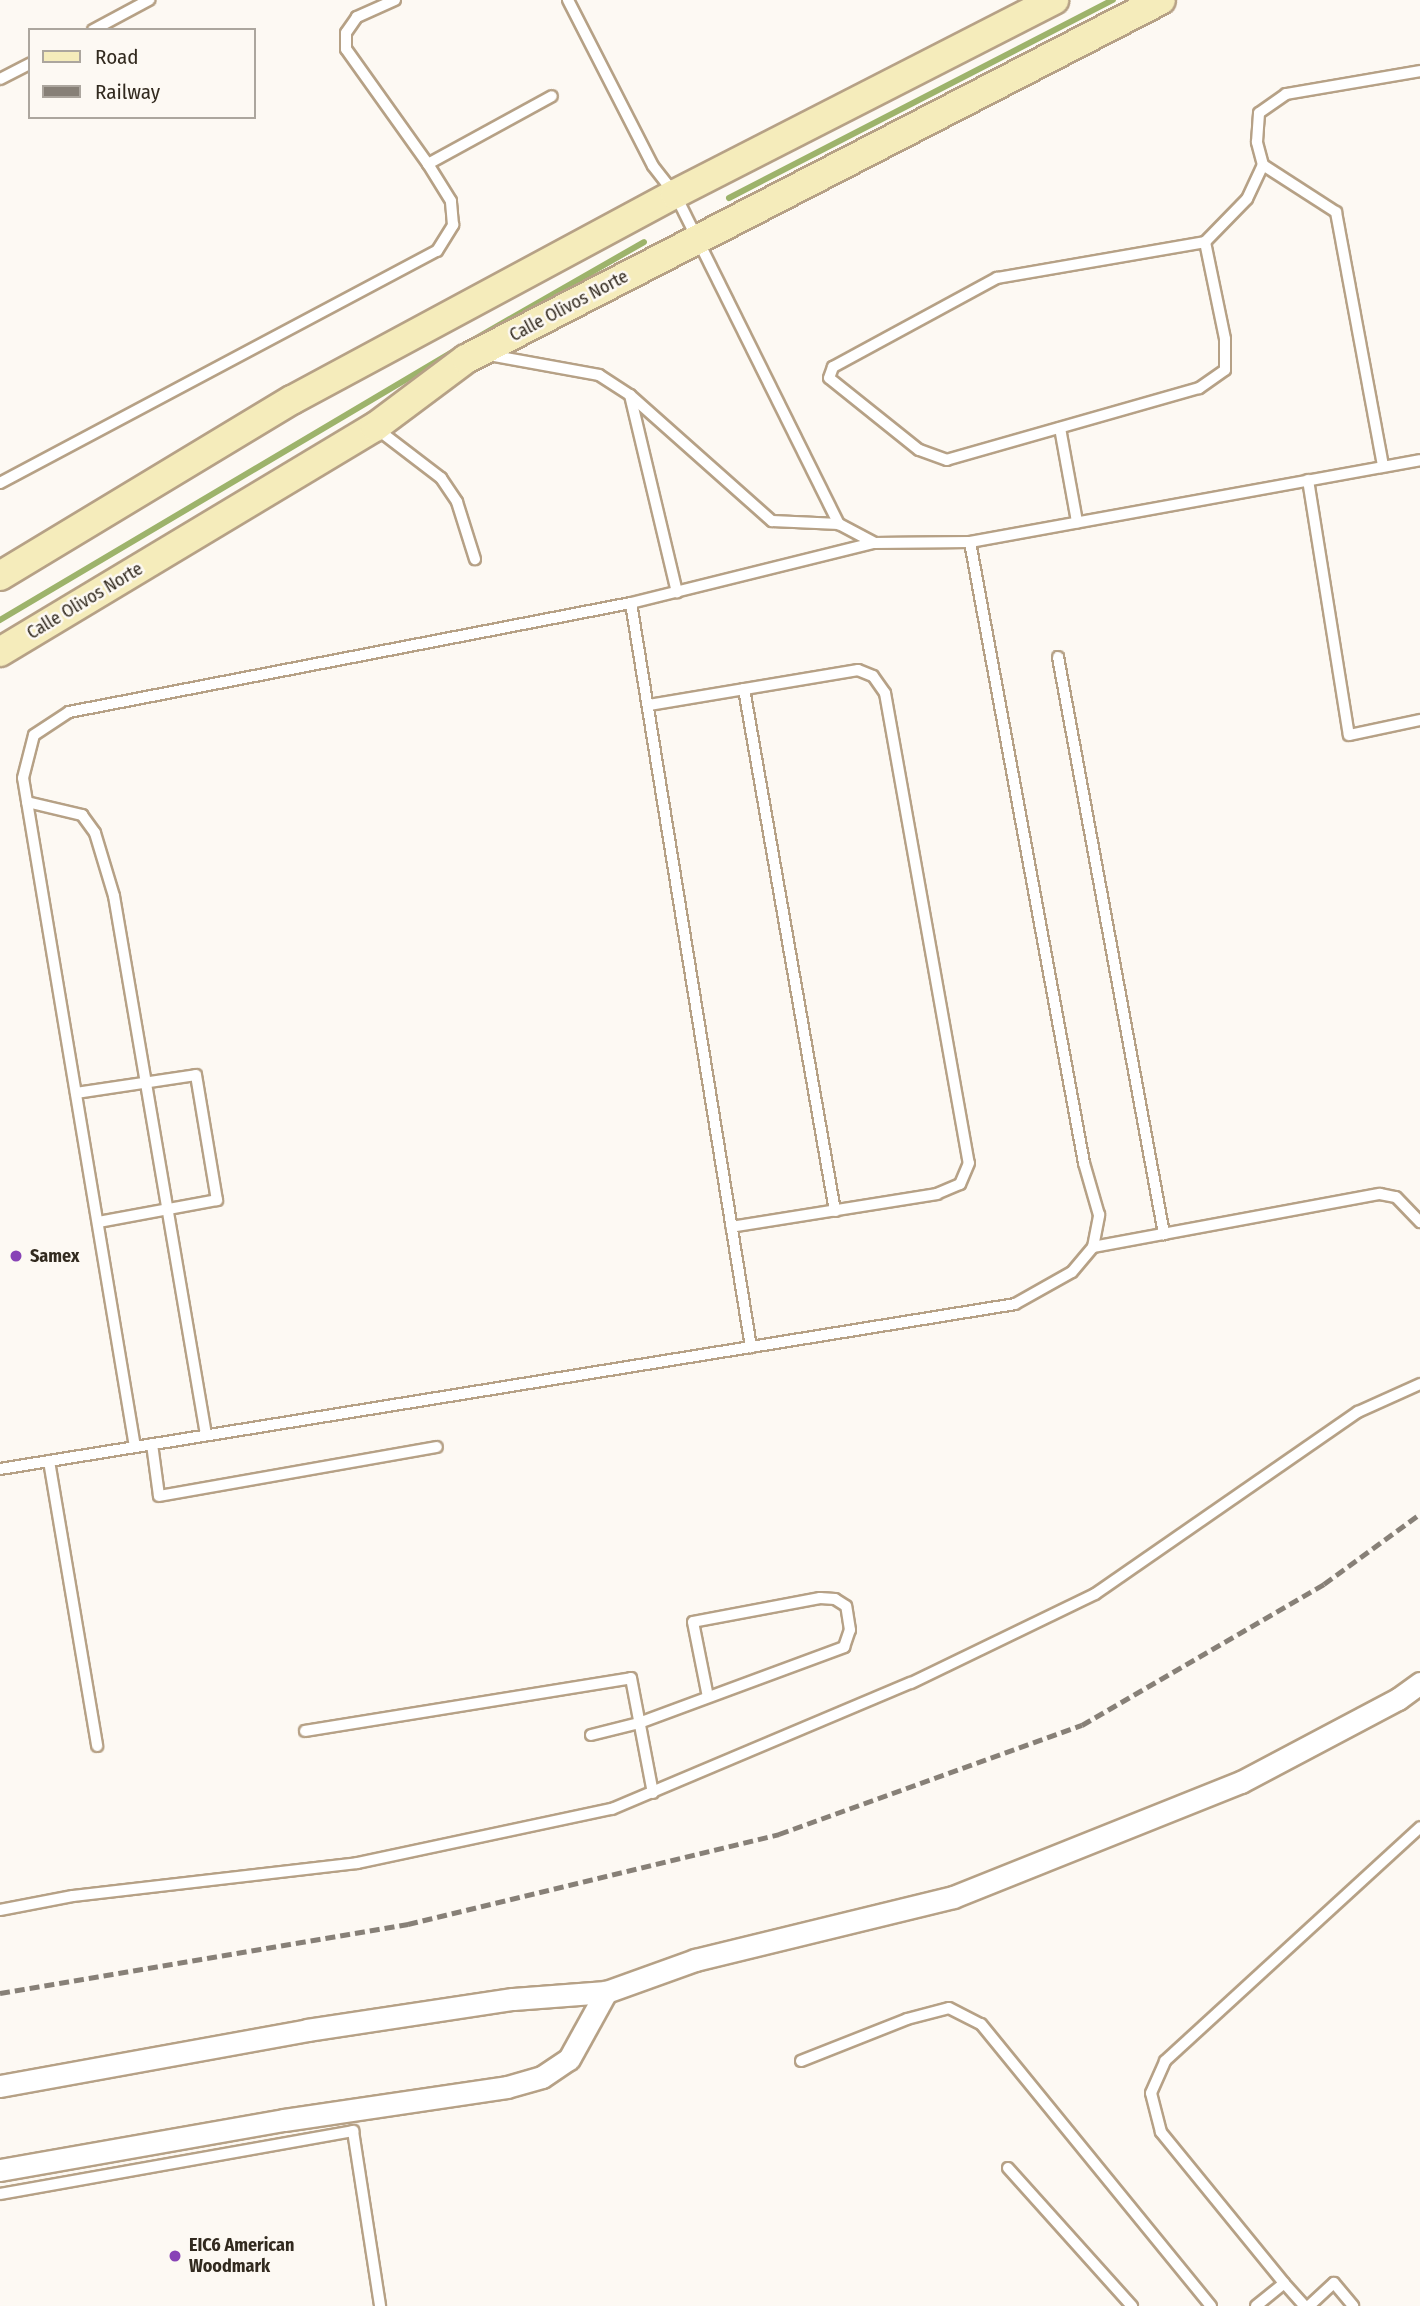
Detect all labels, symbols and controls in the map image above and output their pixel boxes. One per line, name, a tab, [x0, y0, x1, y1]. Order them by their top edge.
legend	[28, 28, 256, 119]
text: Road	[95, 44, 139, 70]
text: Railway	[95, 79, 160, 105]
street label: Calle Olivos Norte	[506, 266, 632, 346]
street label: Calle Olivos Norte	[23, 558, 147, 644]
place label: Samex	[30, 1245, 79, 1267]
marker: Samex	[8, 1248, 24, 1264]
place label: EIC6 American Woodmark	[189, 2235, 294, 2278]
marker: EIC6 American Woodmark	[167, 2248, 183, 2264]

